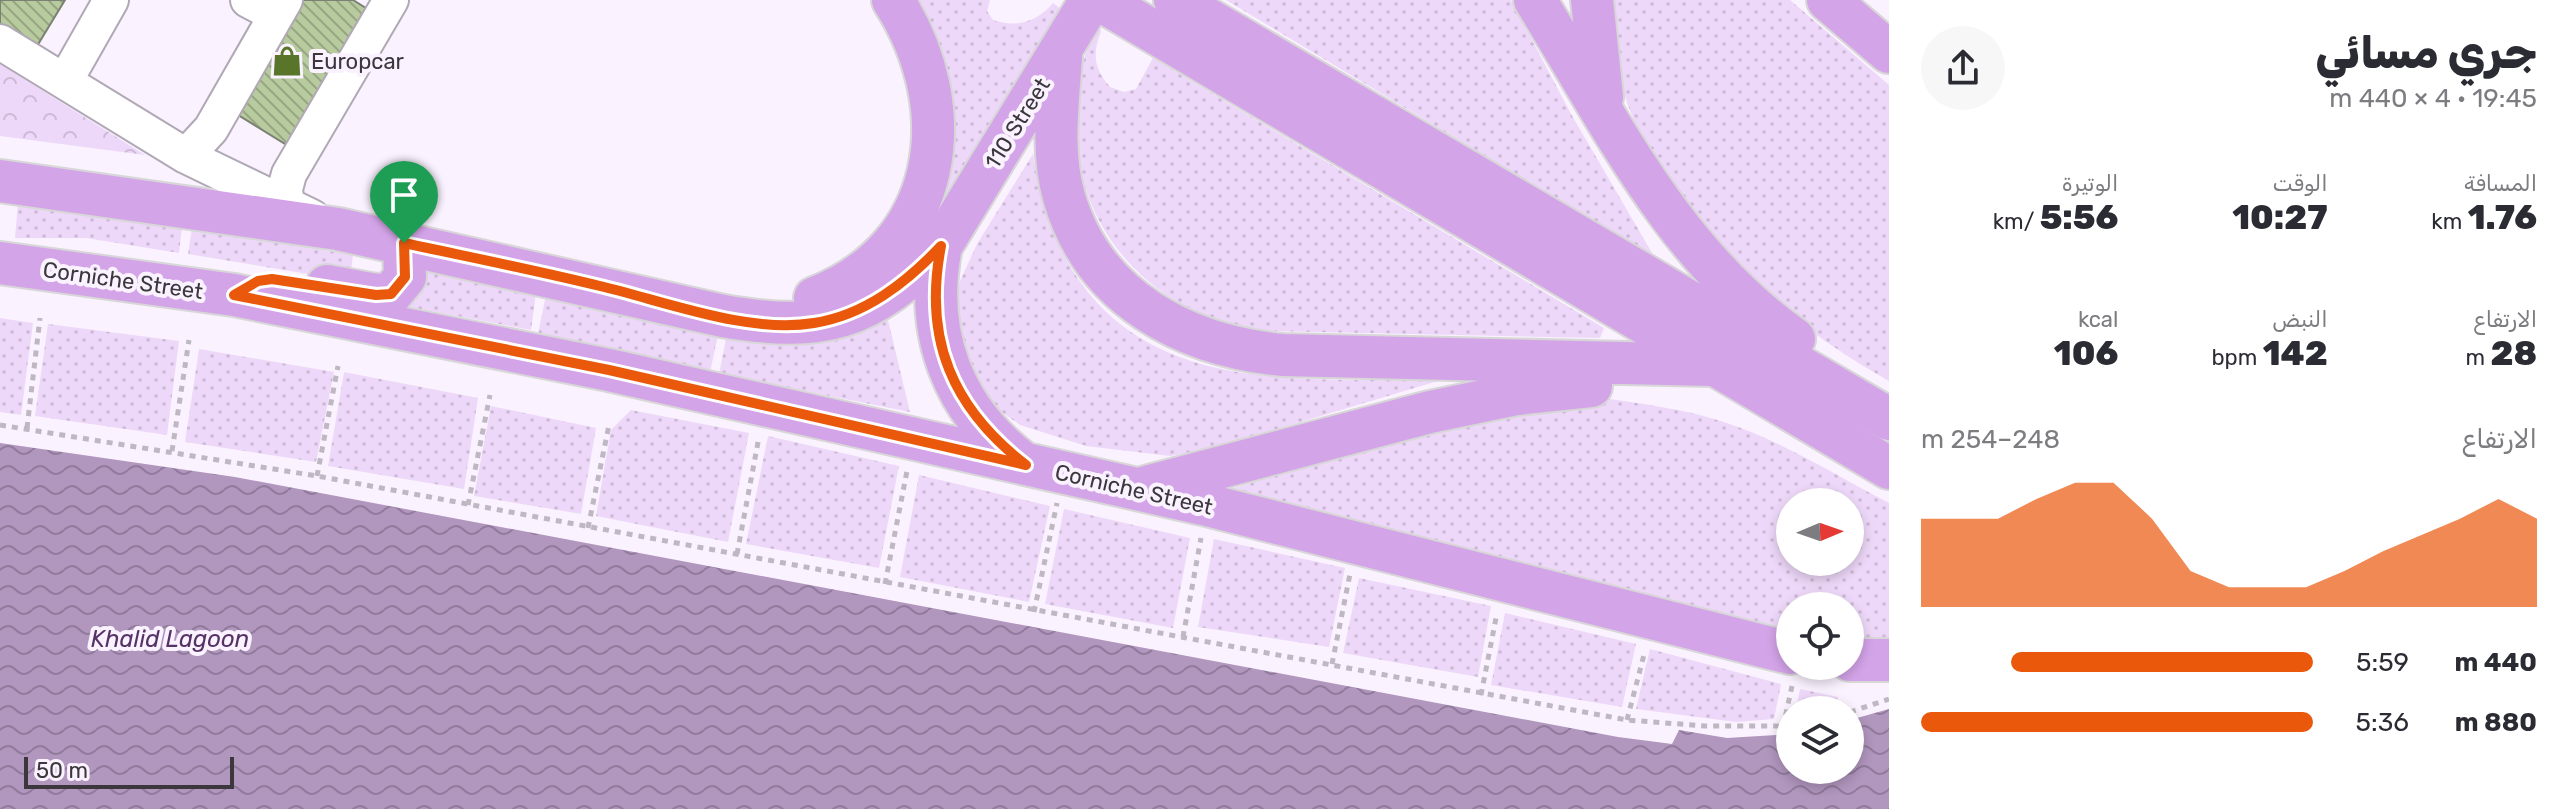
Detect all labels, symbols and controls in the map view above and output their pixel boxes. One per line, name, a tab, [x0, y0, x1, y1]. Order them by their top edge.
button: share	[1921, 26, 2005, 110]
text: جري مسائي	[2316, 27, 2537, 79]
shop icon: Europcar	[270, 44, 304, 78]
place label: Europcar	[311, 48, 405, 75]
street label: 110 Street	[979, 73, 1056, 174]
text: 19:45 · 4 × 440 m	[2329, 83, 2537, 114]
pin	[370, 161, 438, 243]
text: الوتيرة	[2062, 170, 2118, 197]
text: الوقت	[2272, 170, 2328, 197]
text: المسافة	[2464, 170, 2537, 197]
icon: arrive	[382, 173, 426, 217]
text: 5:56	[2040, 197, 2118, 238]
text: 10:27	[2232, 197, 2328, 238]
text: 1.76	[2468, 197, 2537, 238]
text: /km	[1993, 208, 2040, 235]
text: km	[2431, 208, 2468, 235]
street label: Corniche Street	[41, 256, 205, 305]
text: kcal	[2078, 306, 2118, 333]
text: النبض	[2272, 306, 2328, 333]
text: الارتفاع	[2474, 306, 2537, 333]
text: 106	[2054, 333, 2118, 374]
text: 142	[2263, 333, 2328, 374]
text: 28	[2490, 333, 2537, 374]
text: bpm	[2211, 344, 2263, 371]
text: m	[2465, 344, 2490, 371]
text: 248–254 m	[1921, 424, 2060, 455]
text: الارتفاع	[2462, 424, 2537, 455]
street label: Corniche Street	[1052, 458, 1216, 521]
north arrow	[1776, 488, 1864, 576]
map controls	[1776, 488, 1864, 784]
button: locate	[1776, 592, 1864, 680]
water label: Khalid Lagoon	[91, 625, 249, 653]
text: 5:59	[2356, 647, 2409, 678]
text: 440 m	[2454, 647, 2537, 678]
button: layers	[1776, 696, 1864, 784]
text: 5:36	[2356, 707, 2409, 738]
text: 880 m	[2455, 707, 2537, 738]
scale bar	[24, 753, 234, 789]
text: 50 m	[36, 757, 88, 784]

